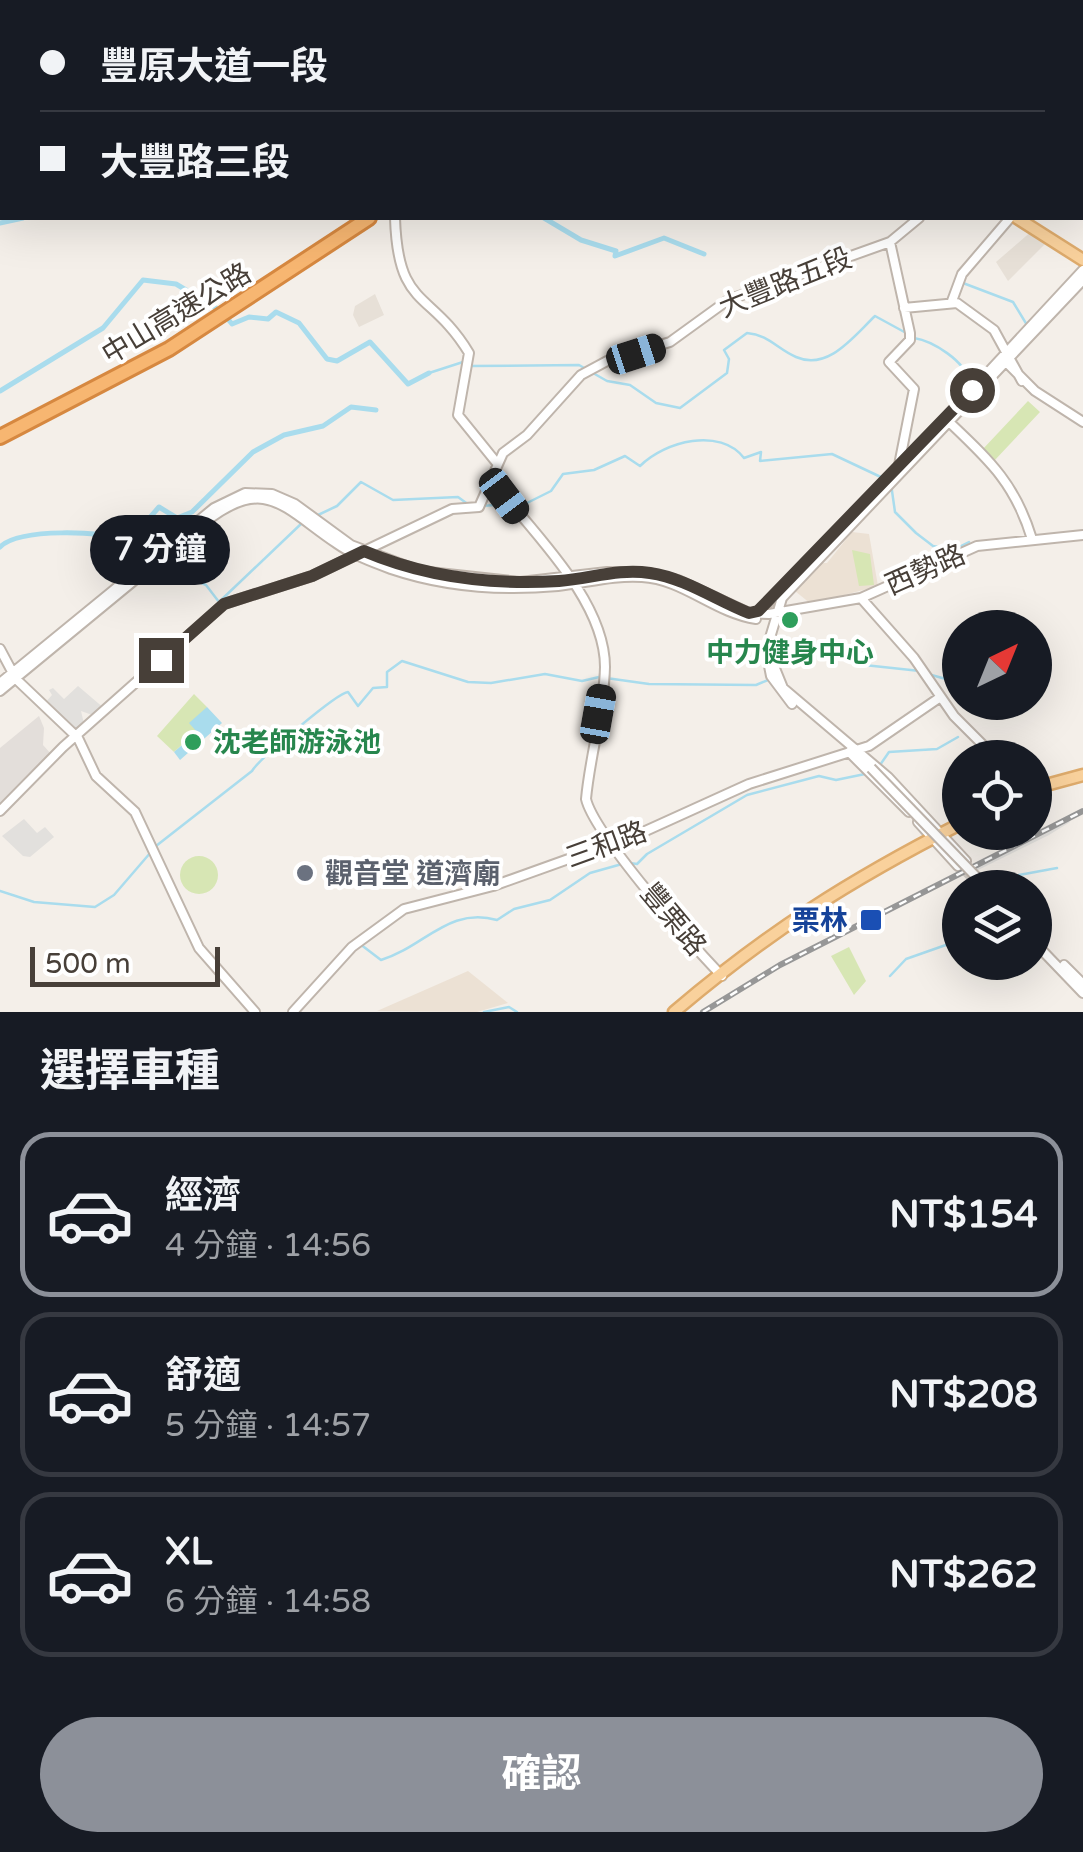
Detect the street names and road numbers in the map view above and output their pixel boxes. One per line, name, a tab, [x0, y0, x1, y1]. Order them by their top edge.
street label: 大豐路五段	[714, 241, 857, 325]
street label: 中山高速公路	[96, 256, 257, 372]
street label: 西勢路	[880, 537, 971, 603]
street label: 三和路	[561, 815, 652, 875]
street label: 豐栗路	[633, 877, 713, 963]

